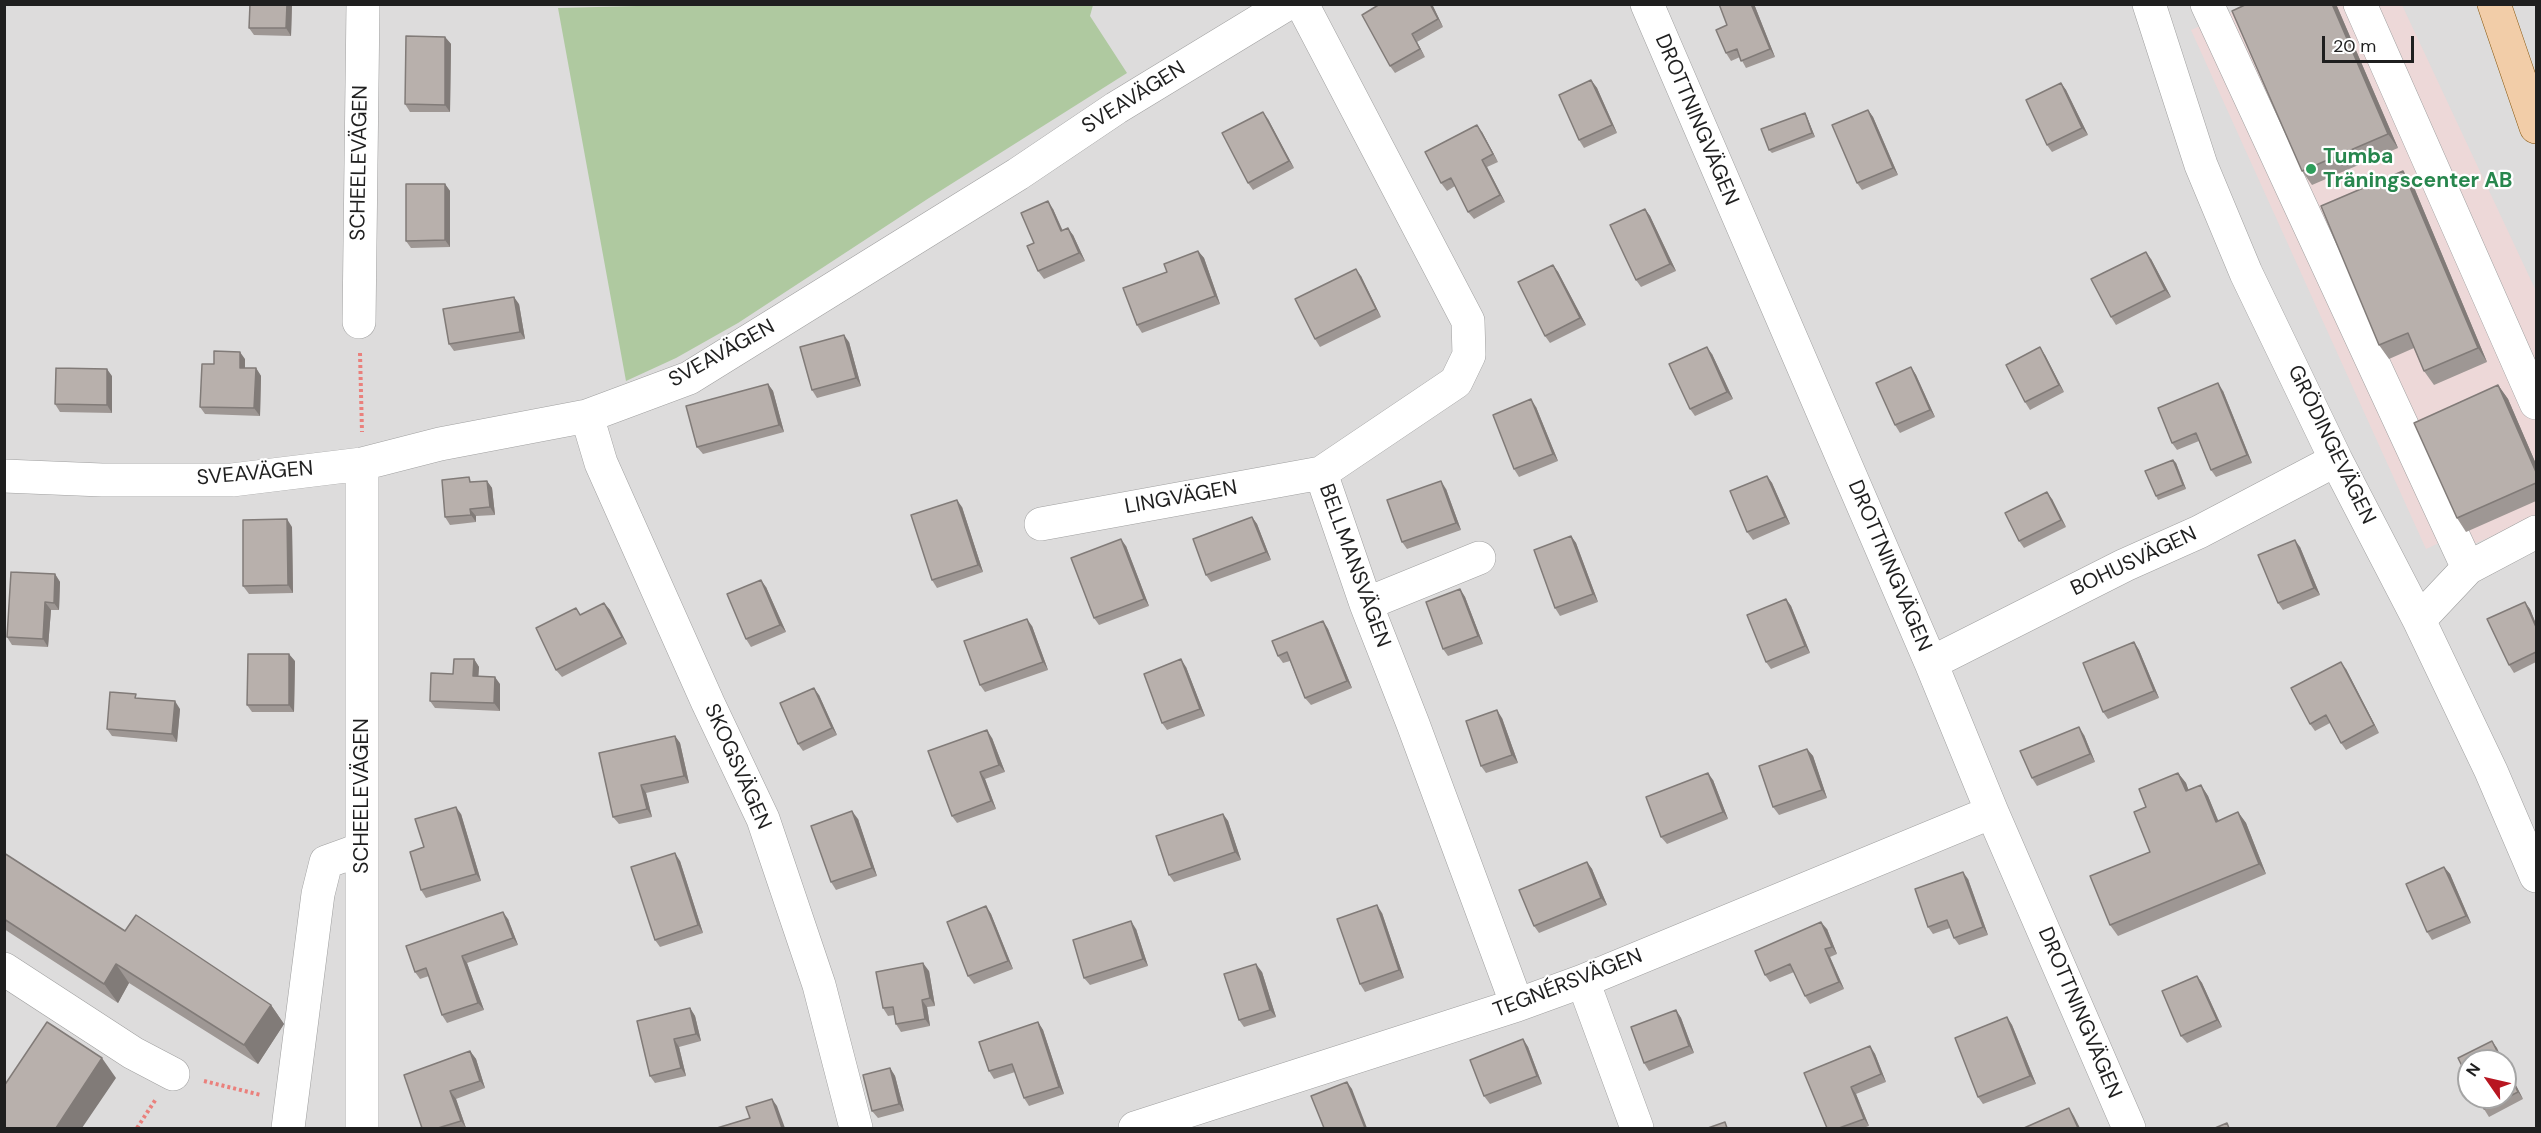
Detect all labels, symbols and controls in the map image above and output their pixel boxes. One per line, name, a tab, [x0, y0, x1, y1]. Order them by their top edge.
scale bar	[2325, 24, 2416, 62]
street label: DROTTNINGVÄGEN	[1649, 31, 1743, 209]
text: 20 m	[2333, 34, 2376, 58]
street label: SVEAVÄGEN	[1078, 56, 1190, 140]
street label: SCHEELEVÄGEN	[346, 85, 374, 241]
place label: Tumba Träningscenter AB	[2323, 144, 2512, 194]
marker: Tumba Träningscenter AB	[2304, 162, 2318, 176]
street label: SVEAVÄGEN	[665, 315, 779, 393]
street label: GRÖDINGEVÄGEN	[2282, 361, 2380, 529]
street label: SVEAVÄGEN	[196, 456, 314, 492]
street label: LINGVÄGEN	[1123, 476, 1239, 520]
street label: DROTTNINGVÄGEN	[1842, 477, 1936, 655]
street label: BELLMANSVÄGEN	[1313, 481, 1395, 651]
street label: BOHUSVÄGEN	[2067, 522, 2201, 602]
street label: SKOGSVÄGEN	[698, 700, 776, 834]
street label: SCHEELEVÄGEN	[349, 718, 375, 874]
street label: DROTTNINGVÄGEN	[2032, 924, 2126, 1102]
street label: TEGNÉRSVÄGEN	[1490, 944, 1646, 1024]
north arrow	[2457, 1049, 2517, 1109]
text: N	[2461, 1059, 2485, 1080]

